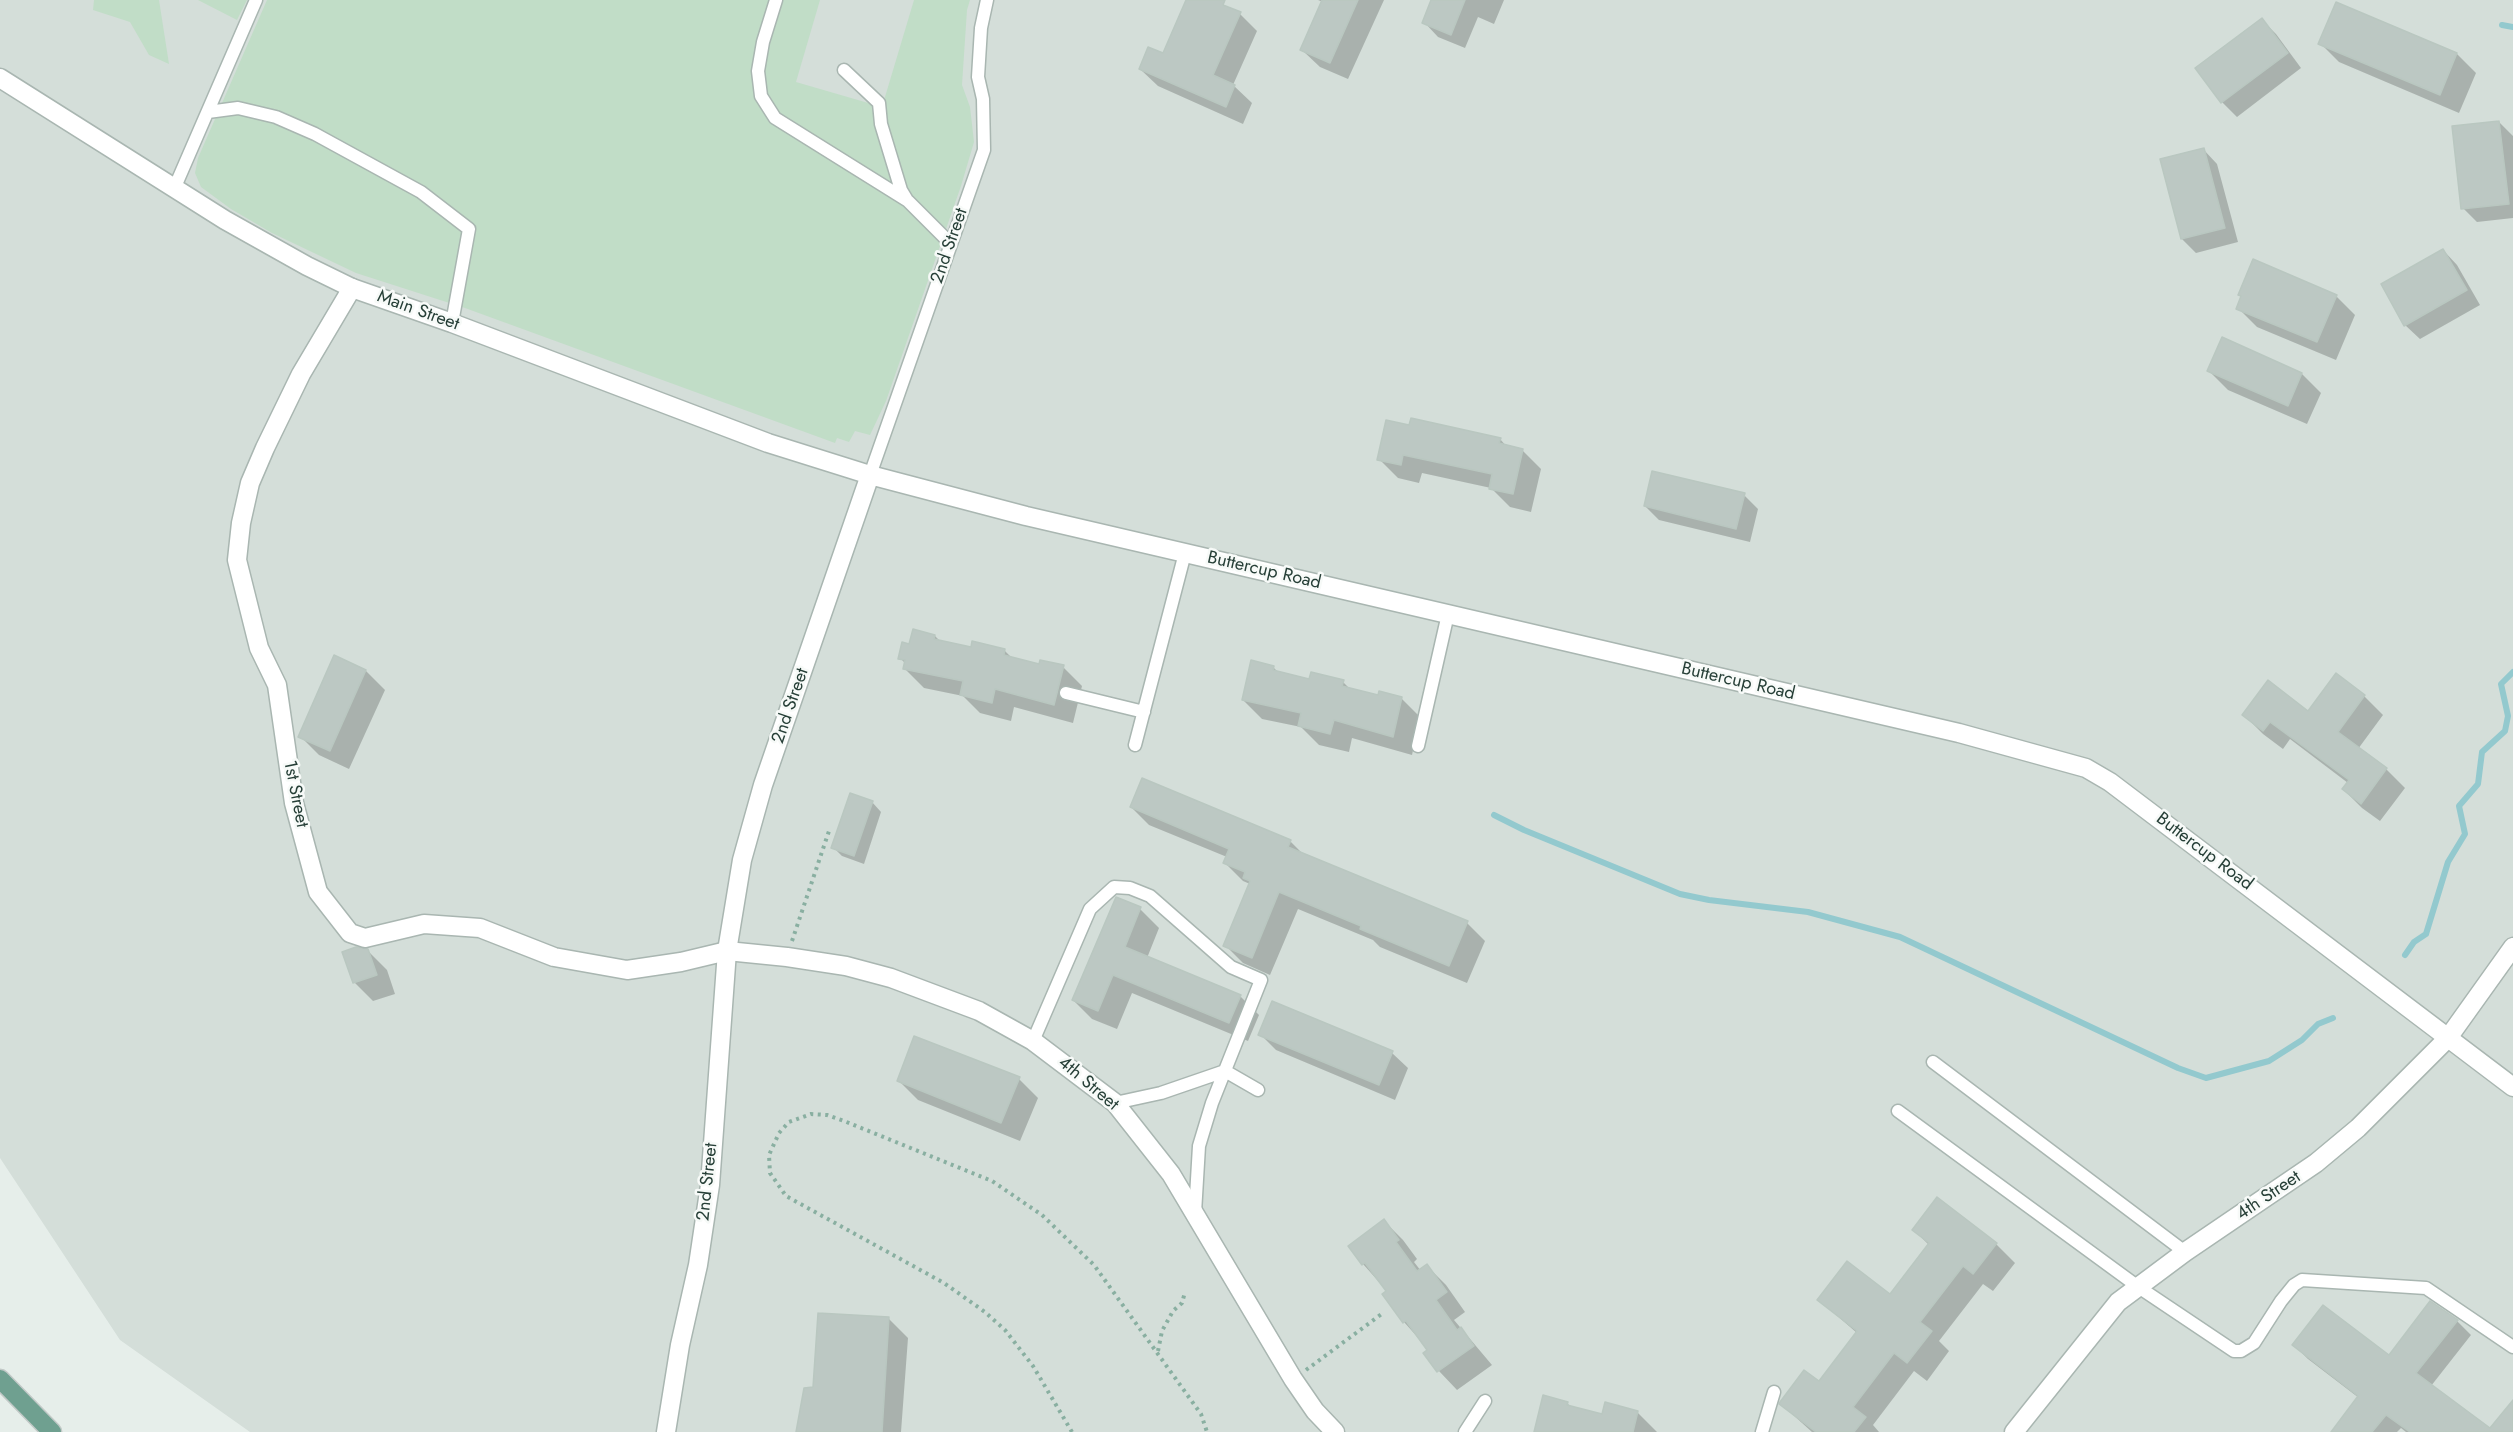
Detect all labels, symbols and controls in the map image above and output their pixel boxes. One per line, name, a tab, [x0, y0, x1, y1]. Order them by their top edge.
street label: 2nd Street	[927, 205, 973, 287]
street label: Main Street	[374, 286, 462, 336]
street label: Buttercup Road	[1205, 547, 1323, 595]
street label: Buttercup Road	[1679, 658, 1797, 706]
street label: 2nd Street	[768, 665, 814, 747]
street label: 1st Street	[278, 759, 312, 829]
street label: Buttercup Road	[2151, 809, 2257, 895]
street label: 4th Street	[1053, 1052, 1123, 1116]
street label: 2nd Street	[693, 1142, 723, 1222]
street label: 4th Street	[2233, 1167, 2305, 1225]

